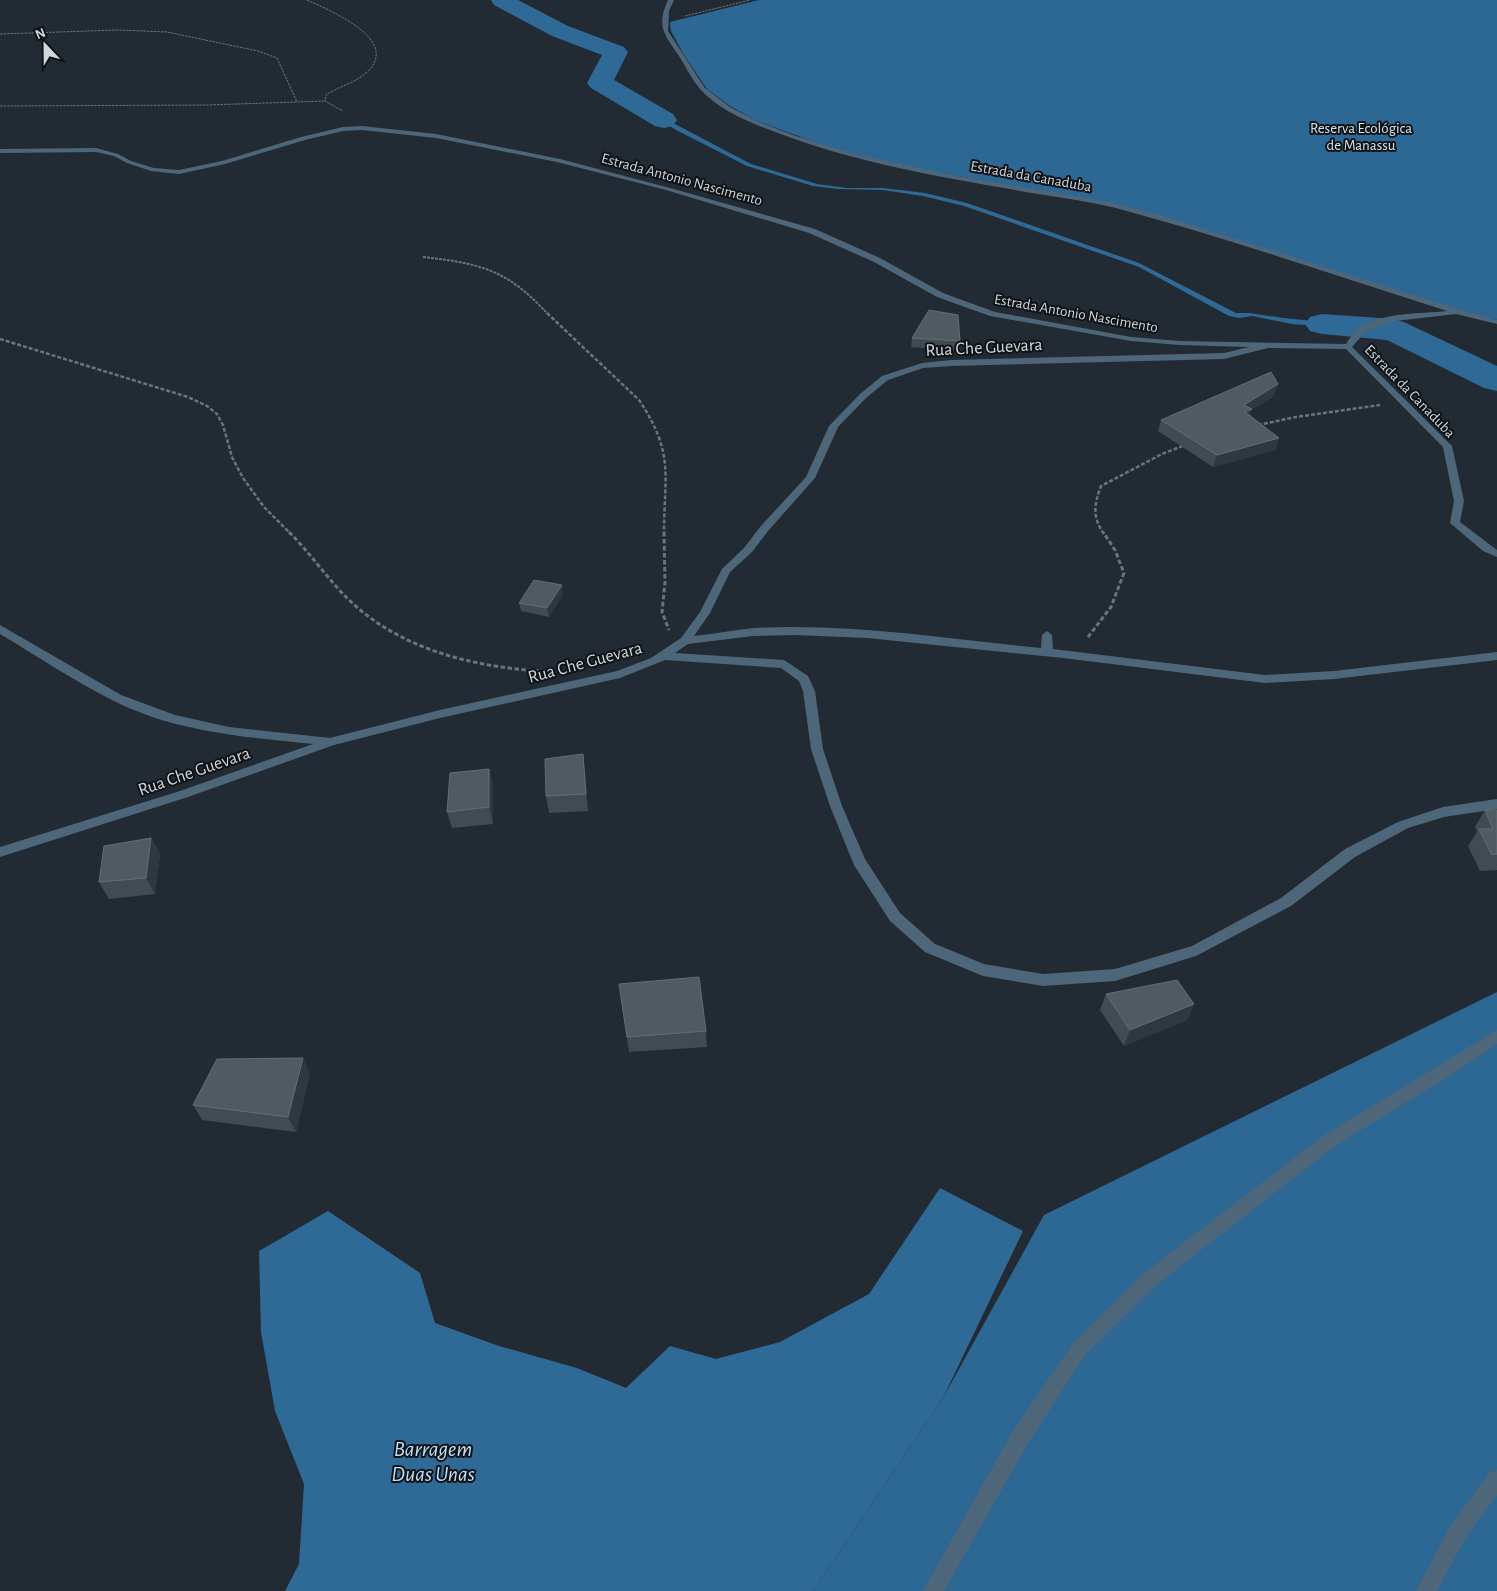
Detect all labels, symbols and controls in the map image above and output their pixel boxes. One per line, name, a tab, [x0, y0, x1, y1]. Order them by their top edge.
north arrow	[20, 20, 70, 70]
text: N	[33, 26, 48, 42]
park label: Reserva Ecológica de Manassu	[1310, 121, 1412, 153]
street label: Estrada Antonio Nascimento	[600, 151, 764, 208]
street label: Estrada da Canaduba	[969, 158, 1093, 195]
street label: Estrada Antonio Nascimento	[993, 292, 1159, 335]
street label: Rua Che Guevara	[925, 336, 1043, 360]
street label: Estrada da Canaduba	[1362, 342, 1458, 441]
street label: Rua Che Guevara	[526, 639, 644, 687]
street label: Rua Che Guevara	[136, 744, 253, 800]
water label: Barragem Duas Unas	[391, 1438, 475, 1485]

